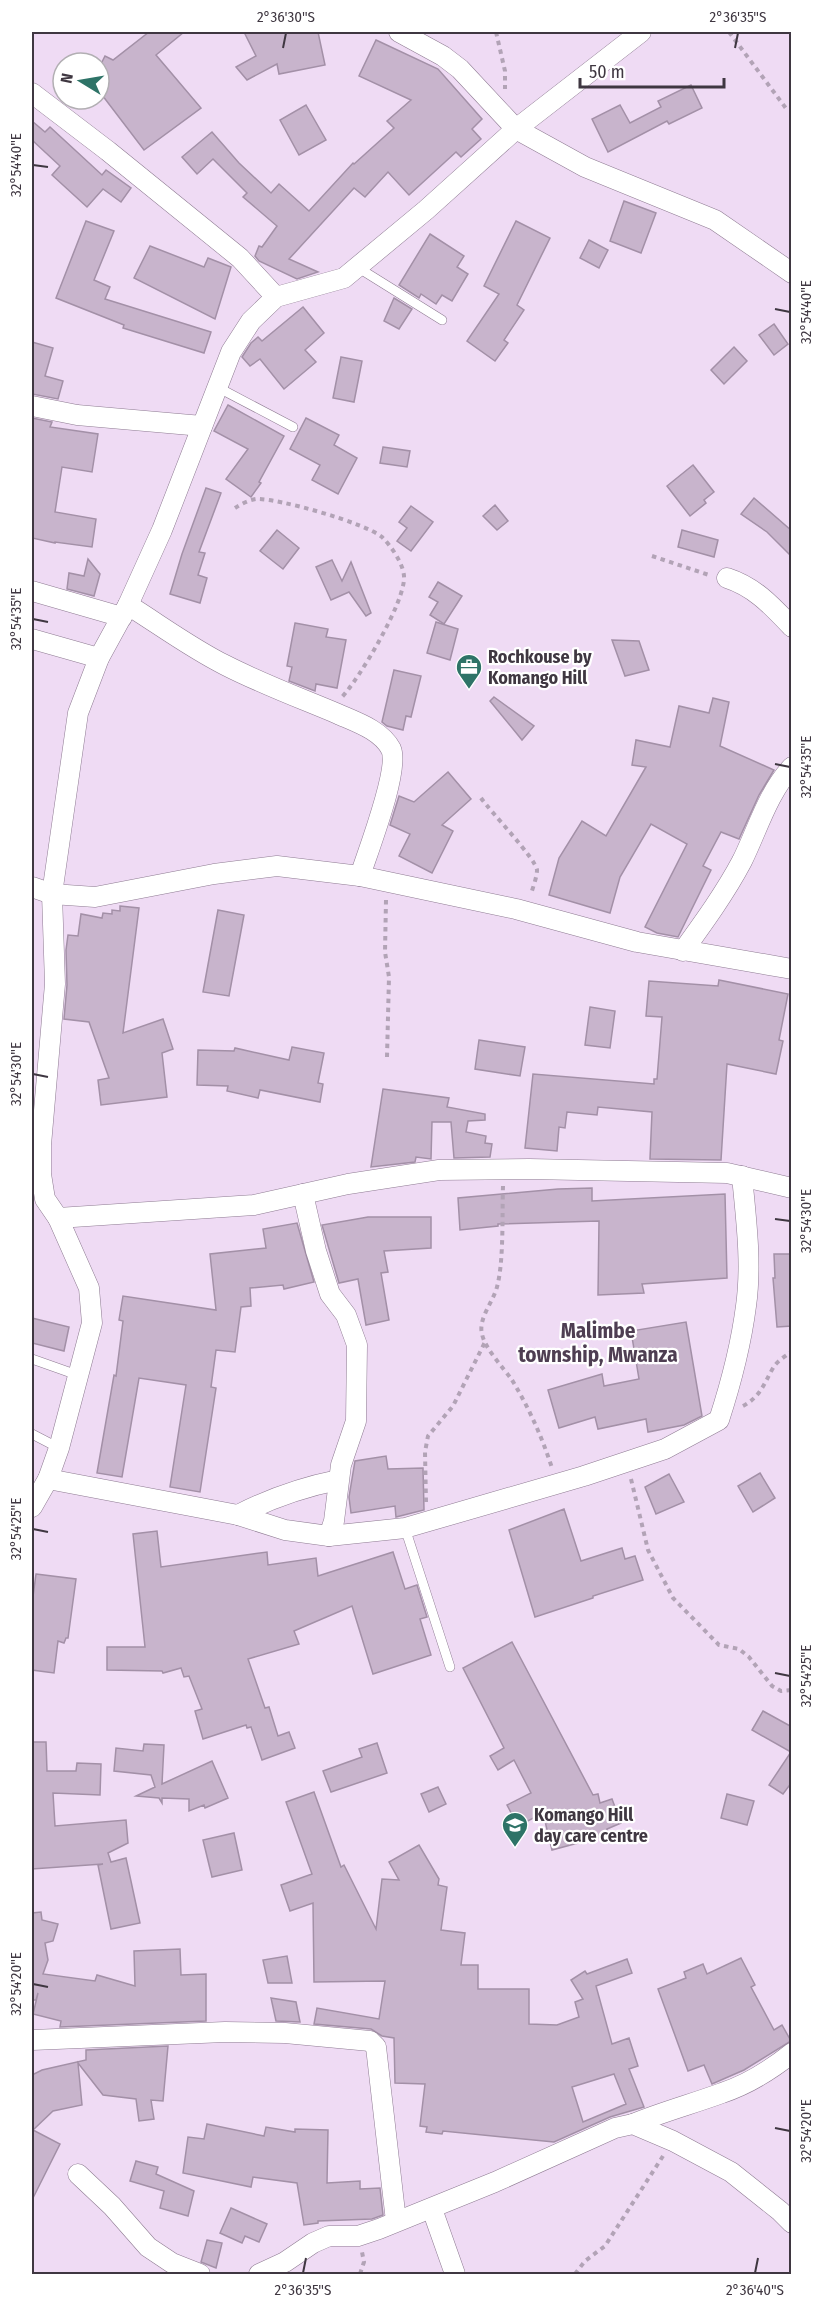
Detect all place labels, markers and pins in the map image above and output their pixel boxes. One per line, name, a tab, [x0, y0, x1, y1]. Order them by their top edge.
place label: Rochkouse by Komango Hill	[488, 646, 592, 689]
office icon: Rochkouse by Komango Hill	[454, 652, 484, 690]
place label: Komango Hill day care centre	[534, 1804, 648, 1847]
school or university icon: Komango Hill day care centre	[500, 1810, 530, 1848]

